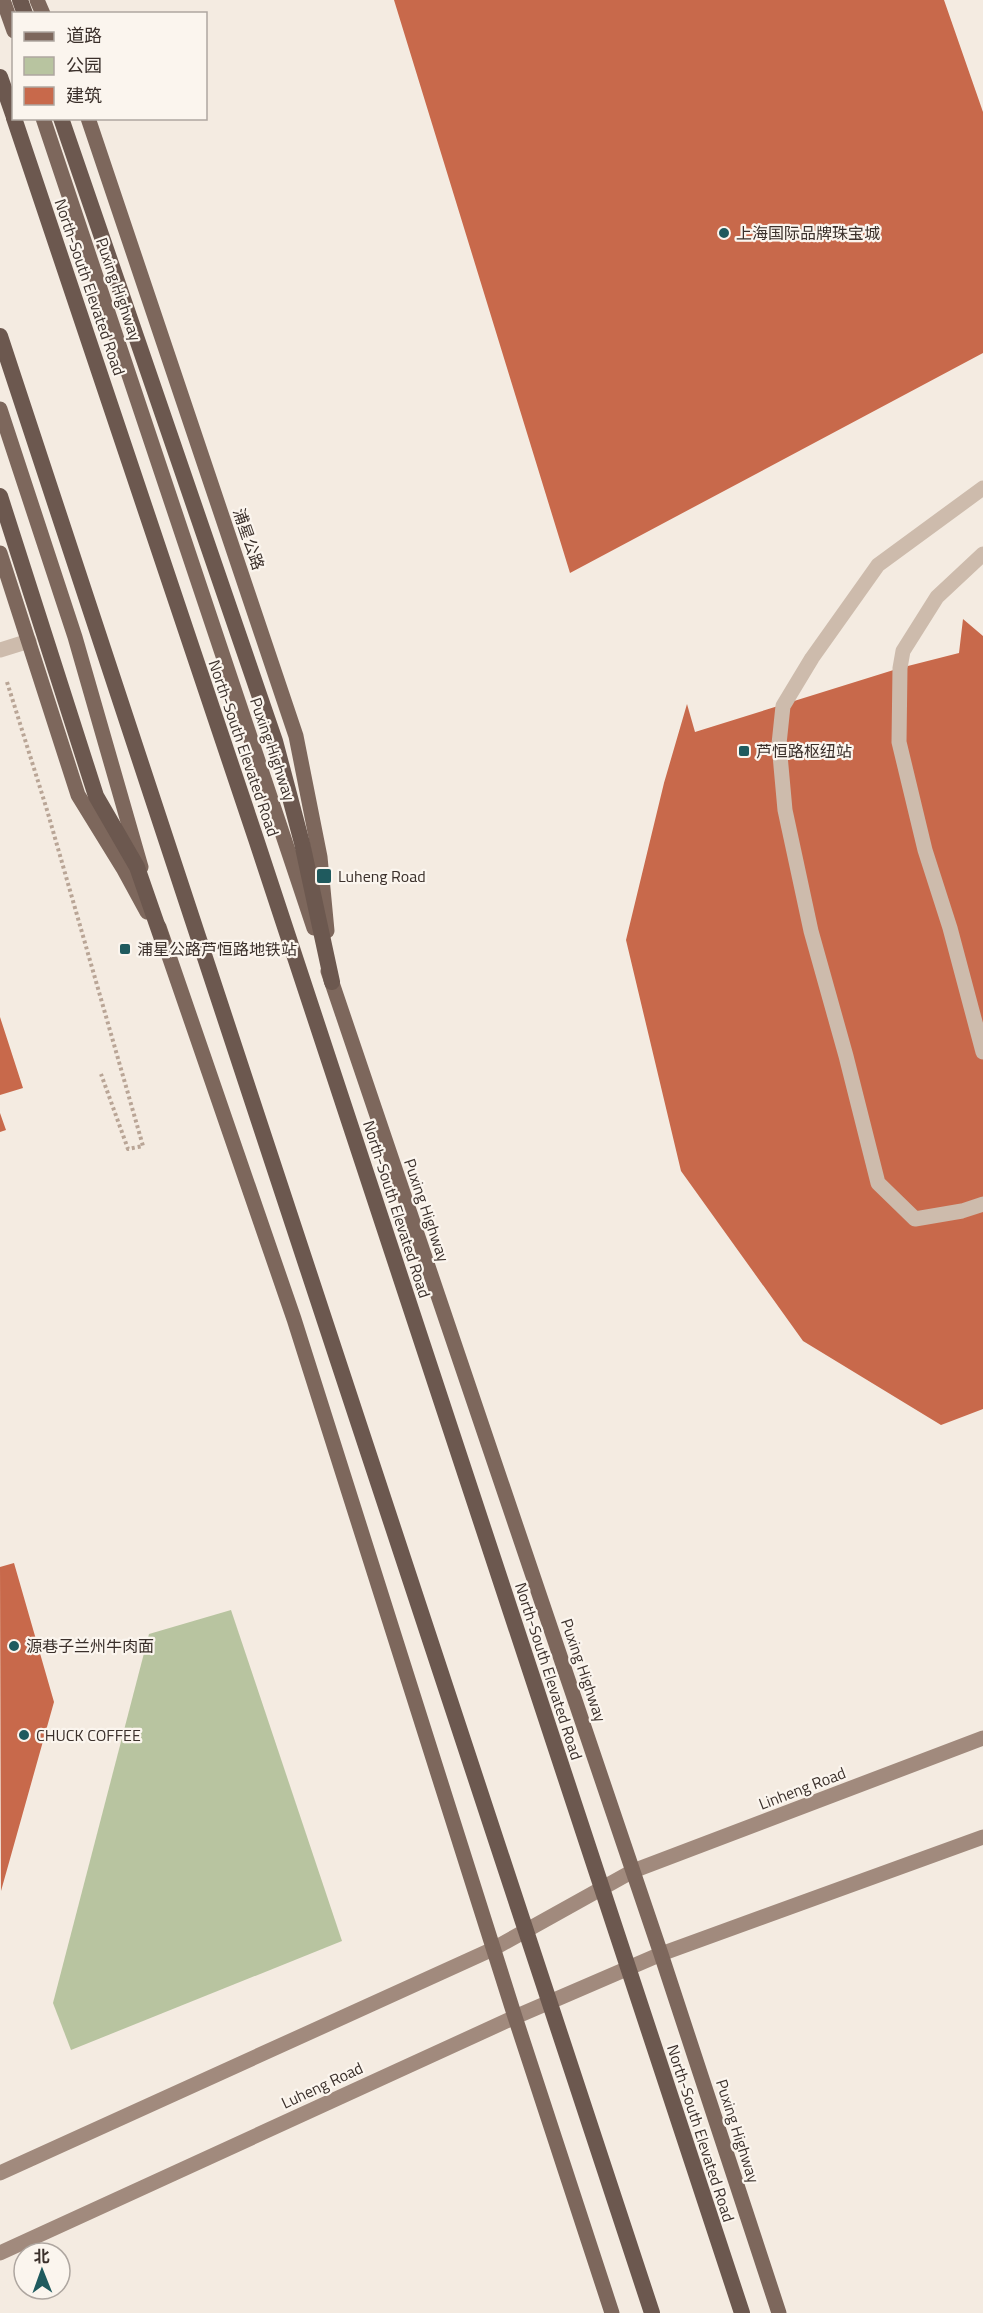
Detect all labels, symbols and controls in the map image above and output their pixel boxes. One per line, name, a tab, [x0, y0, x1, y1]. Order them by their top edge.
legend	[12, 12, 207, 120]
text: 道路	[66, 22, 102, 49]
text: 公园	[66, 52, 102, 79]
text: 建筑	[66, 82, 102, 109]
street label: North-South Elevated Road	[48, 196, 132, 378]
place label: 上海国际品牌珠宝城	[736, 221, 880, 245]
marker: 上海国际品牌珠宝城	[717, 226, 731, 240]
street label: Puxing Highway	[90, 234, 148, 344]
street label: 浦星公路	[227, 505, 271, 573]
street label: North-South Elevated Road	[202, 657, 286, 839]
street label: Puxing Highway	[244, 694, 302, 804]
place label: 芦恒路枢纽站	[756, 739, 852, 763]
marker: 芦恒路枢纽站	[737, 744, 751, 758]
place label: Luheng Road	[338, 864, 426, 888]
marker: Luheng Road	[315, 867, 333, 885]
place label: 浦星公路芦恒路地铁站	[137, 937, 297, 961]
marker: 浦星公路芦恒路地铁站	[118, 942, 132, 956]
street label: North-South Elevated Road	[357, 1117, 437, 1301]
street label: Puxing Highway	[398, 1155, 456, 1265]
street label: North-South Elevated Road	[509, 1579, 589, 1763]
street label: Puxing Highway	[555, 1615, 613, 1725]
place label: 源巷子兰州牛肉面	[26, 1634, 154, 1658]
marker: 源巷子兰州牛肉面	[7, 1639, 21, 1653]
place label: CHUCK COFFEE	[36, 1723, 141, 1747]
marker: CHUCK COFFEE	[17, 1728, 31, 1742]
street label: Linheng Road	[755, 1760, 849, 1816]
street label: North-South Elevated Road	[661, 2041, 741, 2225]
street label: Luheng Road	[277, 2056, 367, 2114]
street label: Puxing Highway	[710, 2076, 766, 2186]
north arrow	[12, 2241, 72, 2301]
text: 北	[34, 2244, 50, 2268]

